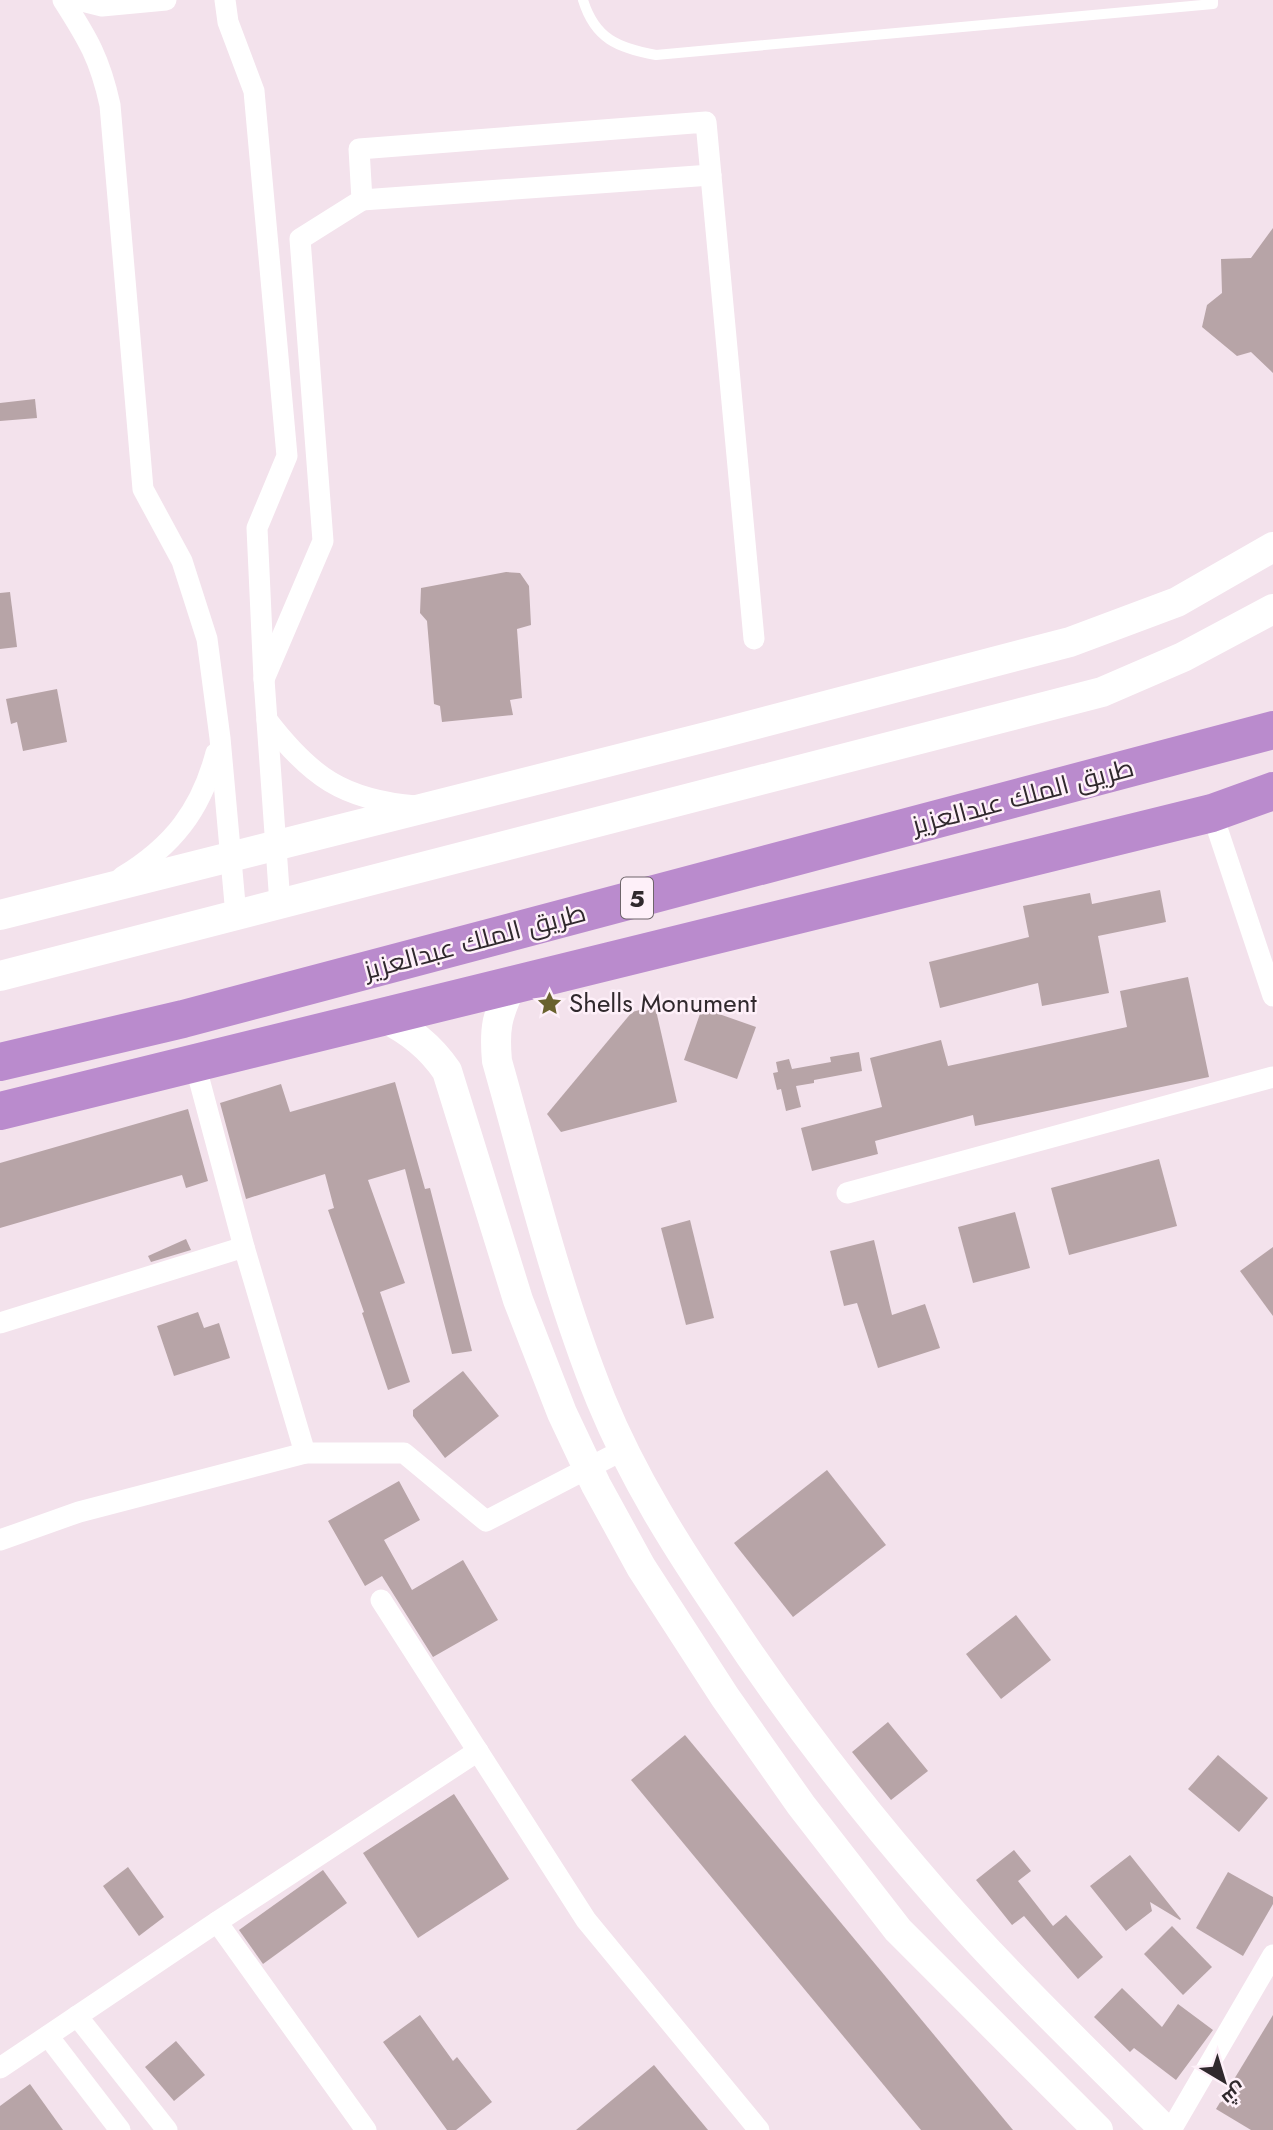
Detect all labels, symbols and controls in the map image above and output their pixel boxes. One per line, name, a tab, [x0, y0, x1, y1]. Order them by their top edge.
street label: طريق الملك عبدالعزيز	[906, 748, 1138, 844]
road number: 5	[621, 877, 653, 918]
street label: طريق الملك عبدالعزيز	[358, 893, 590, 989]
place label: Shells Monument	[569, 984, 757, 1022]
place icon: Shells Monument	[535, 989, 563, 1017]
north arrow	[1189, 2046, 1259, 2116]
text: ش	[1216, 2076, 1252, 2112]

